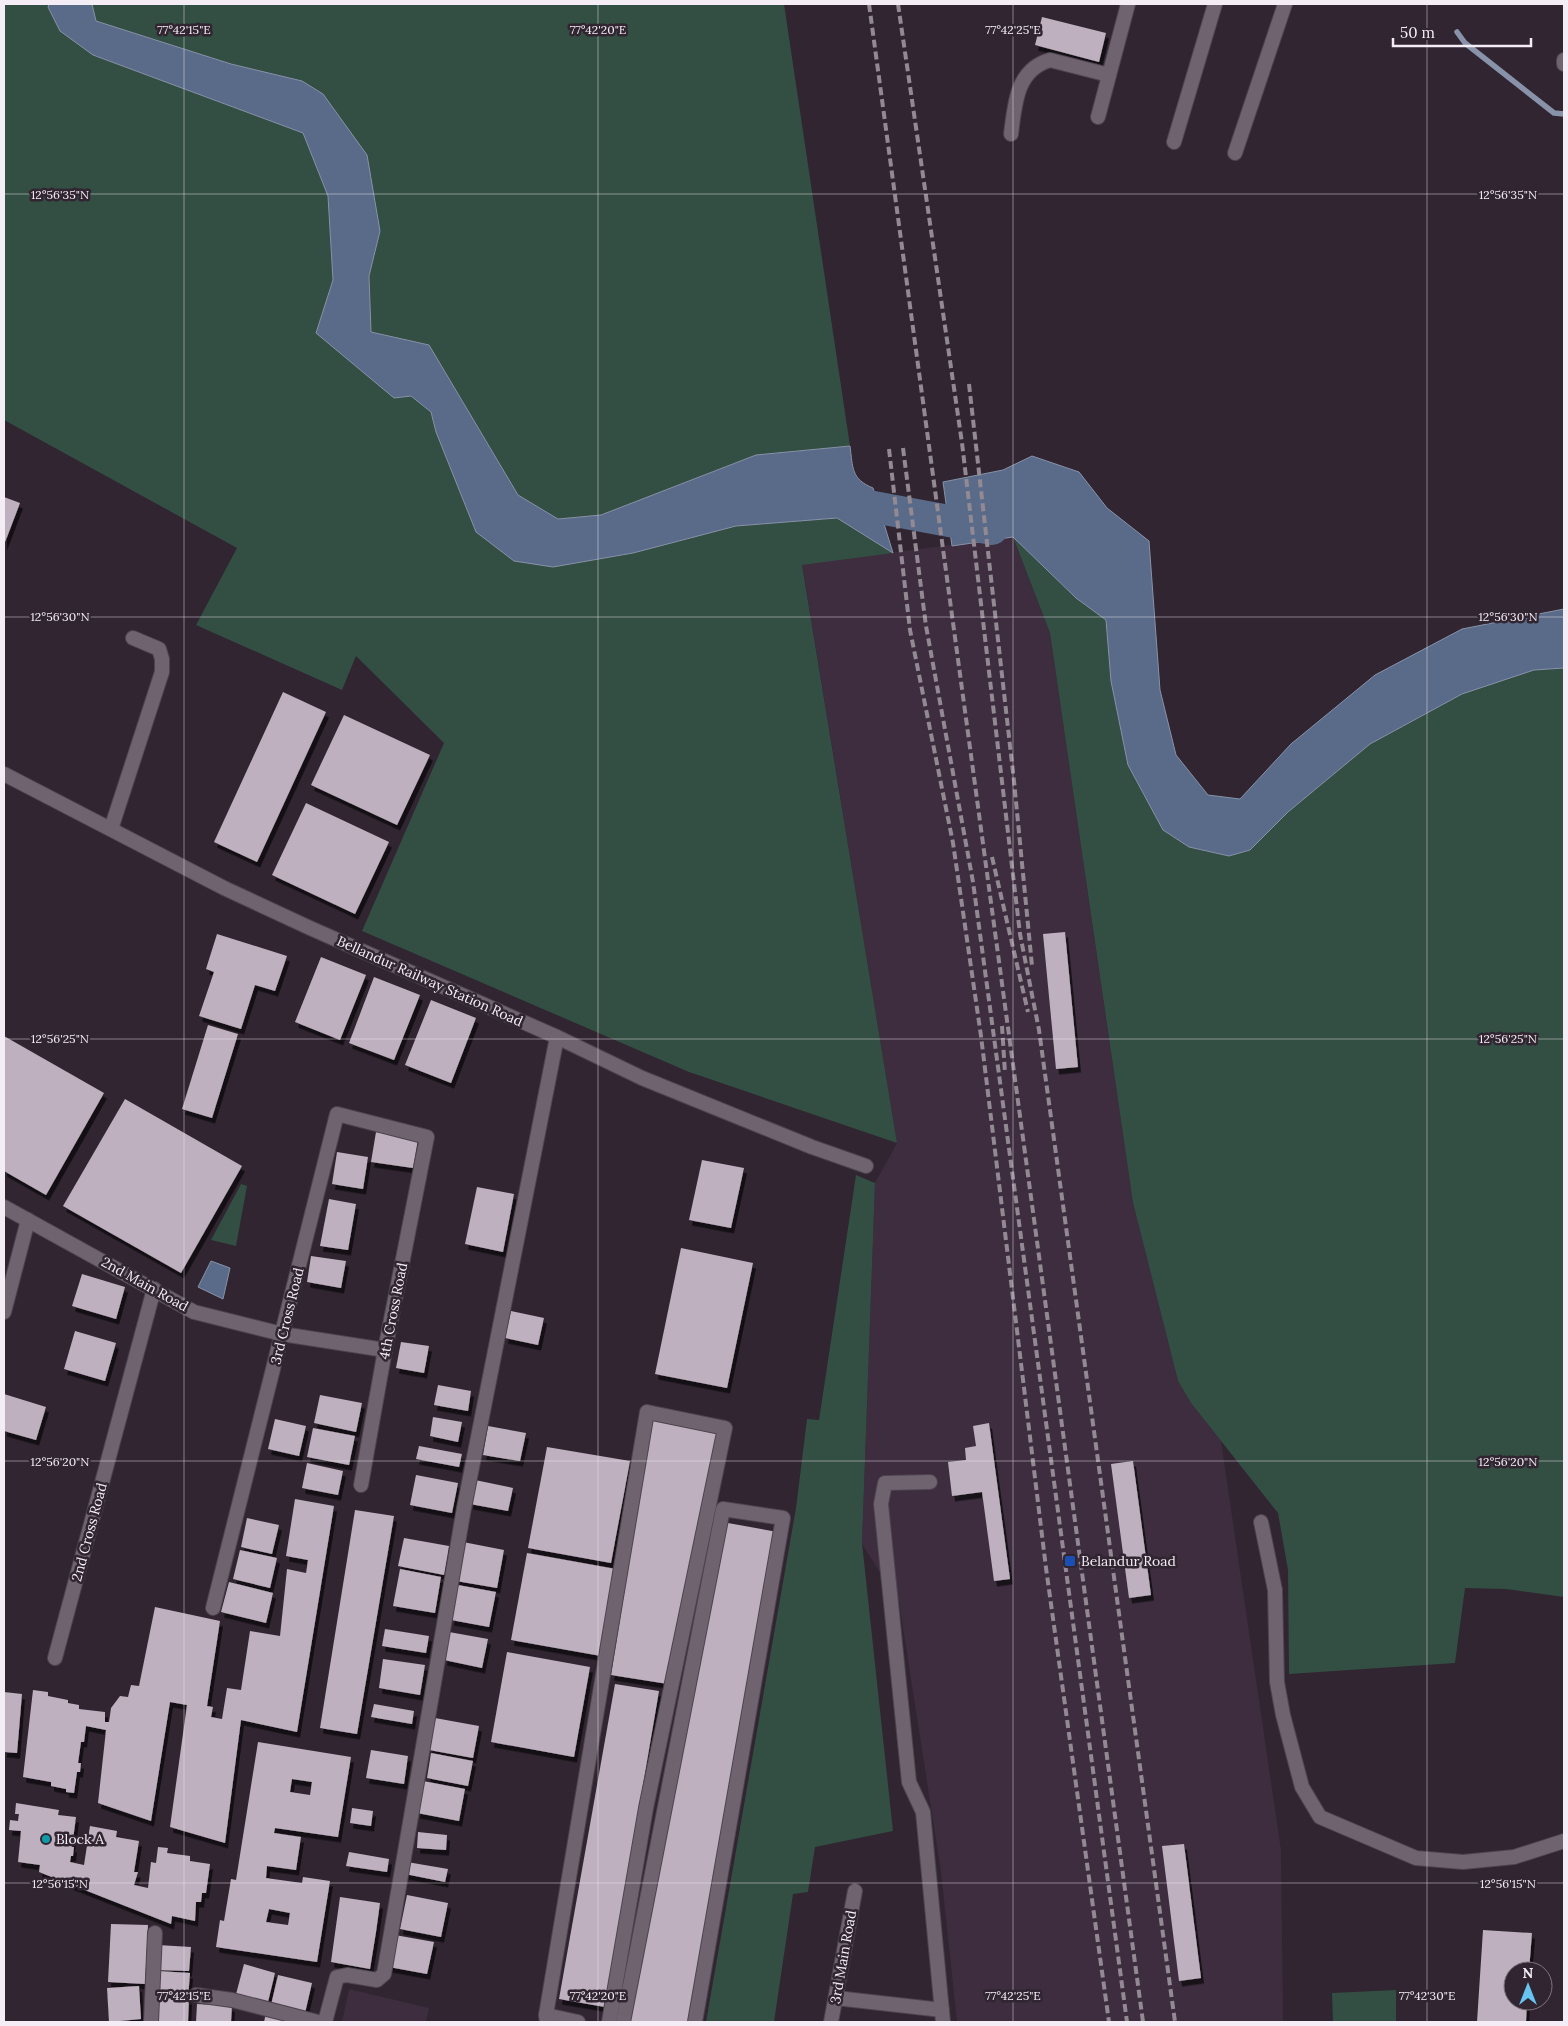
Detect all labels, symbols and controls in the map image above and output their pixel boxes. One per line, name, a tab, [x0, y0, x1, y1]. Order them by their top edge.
scale bar	[1393, 15, 1530, 47]
text: 77°42'15"E	[157, 22, 211, 37]
text: 77°42'20"E	[570, 22, 626, 37]
text: 77°42'25"E	[985, 22, 1041, 37]
text: 50 m	[1400, 23, 1435, 42]
text: 12°56'35"N	[31, 187, 89, 202]
text: 12°56'35"N	[1479, 187, 1537, 202]
text: 12°56'30"N	[30, 609, 90, 624]
text: 12°56'30"N	[1478, 609, 1538, 624]
street label: Bellandur Railway Station Road	[334, 932, 526, 1030]
text: 12°56'25"N	[31, 1031, 89, 1046]
text: 12°56'25"N	[1479, 1031, 1537, 1046]
street label: 2nd Main Road	[98, 1253, 192, 1315]
street label: 4th Cross Road	[375, 1261, 411, 1361]
street label: 3rd Cross Road	[266, 1266, 308, 1366]
text: 12°56'20"N	[31, 1454, 89, 1469]
text: 12°56'20"N	[1479, 1454, 1537, 1469]
street label: 2nd Cross Road	[67, 1481, 111, 1583]
place label: Belandur Road	[1081, 1552, 1176, 1570]
marker: Belandur Road	[1063, 1554, 1077, 1568]
place label: Block A	[56, 1830, 104, 1848]
marker: Block A	[40, 1833, 52, 1845]
text: 12°56'15"N	[32, 1876, 88, 1891]
text: 12°56'15"N	[1480, 1876, 1536, 1891]
street label: 3rd Main Road	[826, 1909, 860, 2005]
north arrow	[1503, 1961, 1553, 2011]
text: N	[1523, 1964, 1534, 1982]
text: 77°42'15"E	[157, 1988, 211, 2003]
text: 77°42'20"E	[570, 1988, 626, 2003]
text: 77°42'25"E	[985, 1988, 1041, 2003]
text: 77°42'30"E	[1399, 1988, 1455, 2003]

